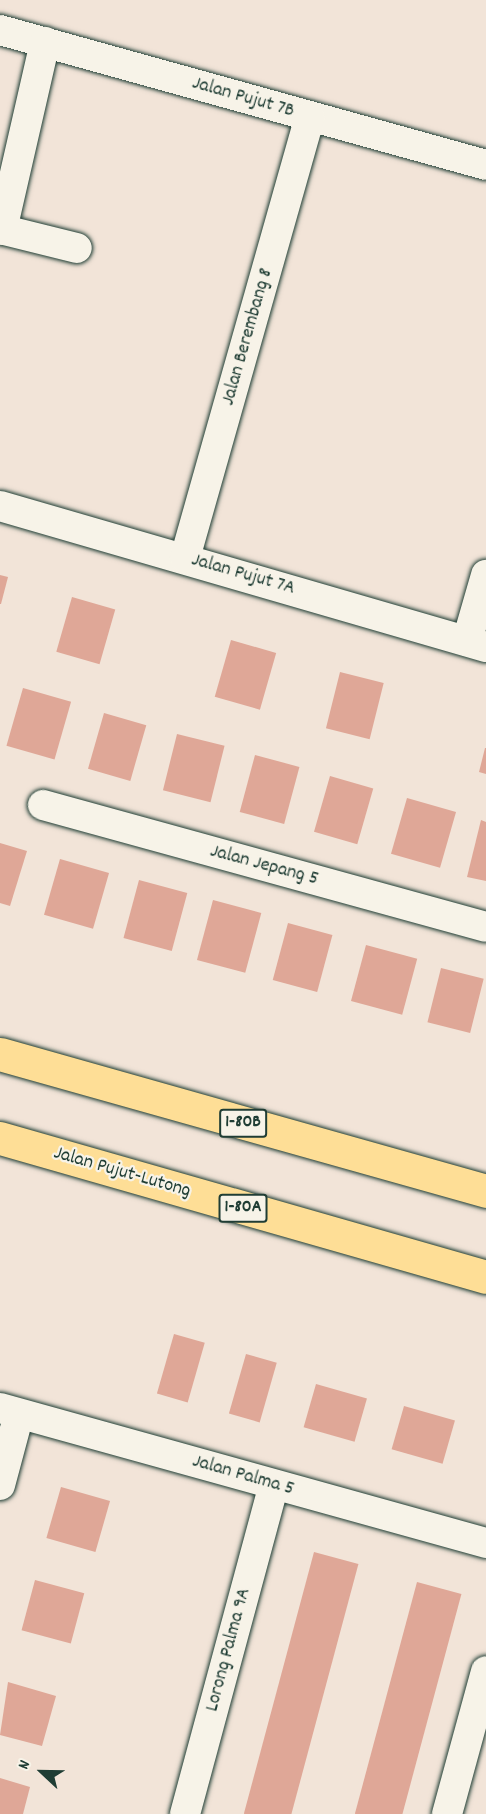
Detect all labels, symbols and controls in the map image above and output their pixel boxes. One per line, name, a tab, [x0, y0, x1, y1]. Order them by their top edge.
street label: Jalan Pujut 7B	[189, 72, 297, 124]
street label: Jalan Berembang 8	[217, 266, 279, 408]
street label: Jalan Pujut 7A	[188, 549, 298, 601]
street label: Jalan Jepang 5	[207, 840, 321, 892]
road number: 1-80B	[219, 1108, 267, 1138]
street label: Jalan Pujut-Lutong	[51, 1142, 193, 1204]
road number: 1-80A	[218, 1193, 268, 1223]
street label: Jalan Palma 5	[189, 1450, 297, 1502]
street label: Lorong Palma 9A	[201, 1586, 257, 1714]
north arrow	[12, 1742, 72, 1802]
text: N	[13, 1757, 37, 1773]

